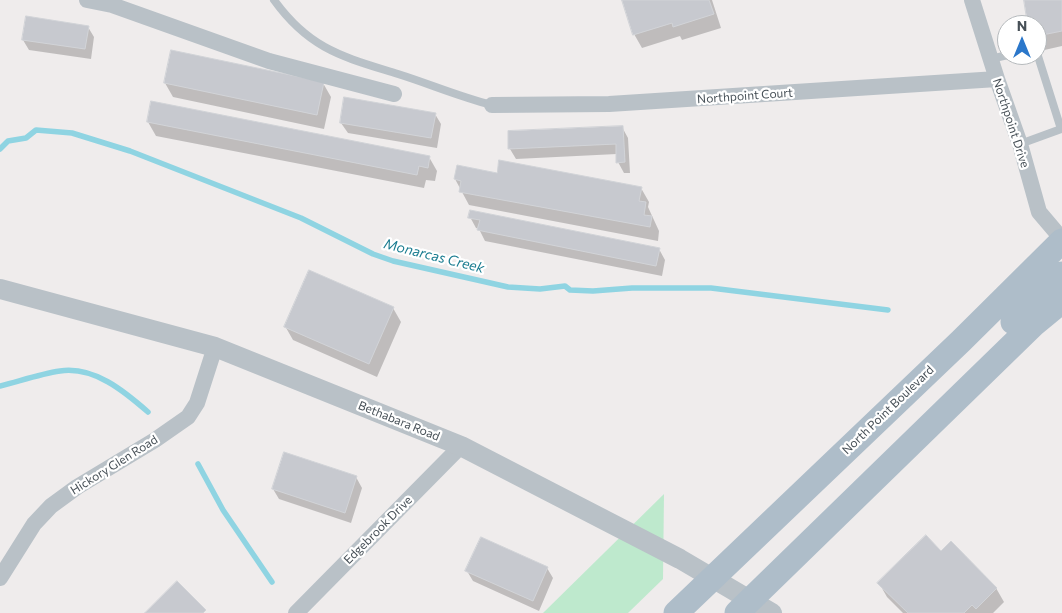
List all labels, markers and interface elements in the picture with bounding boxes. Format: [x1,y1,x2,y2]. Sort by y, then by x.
north arrow [997,15,1047,65]
text: N [1017,17,1027,34]
street label: Northpoint Drive [990,76,1032,170]
street label: Northpoint Court [697,85,793,107]
water label: Monarcas Creek [382,235,486,277]
street label: North Point Boulevard [839,363,937,457]
street label: Bethabara Road [356,398,442,444]
street label: Hickory Glen Road [68,432,160,498]
street label: Edgebrook Drive [341,493,415,567]

